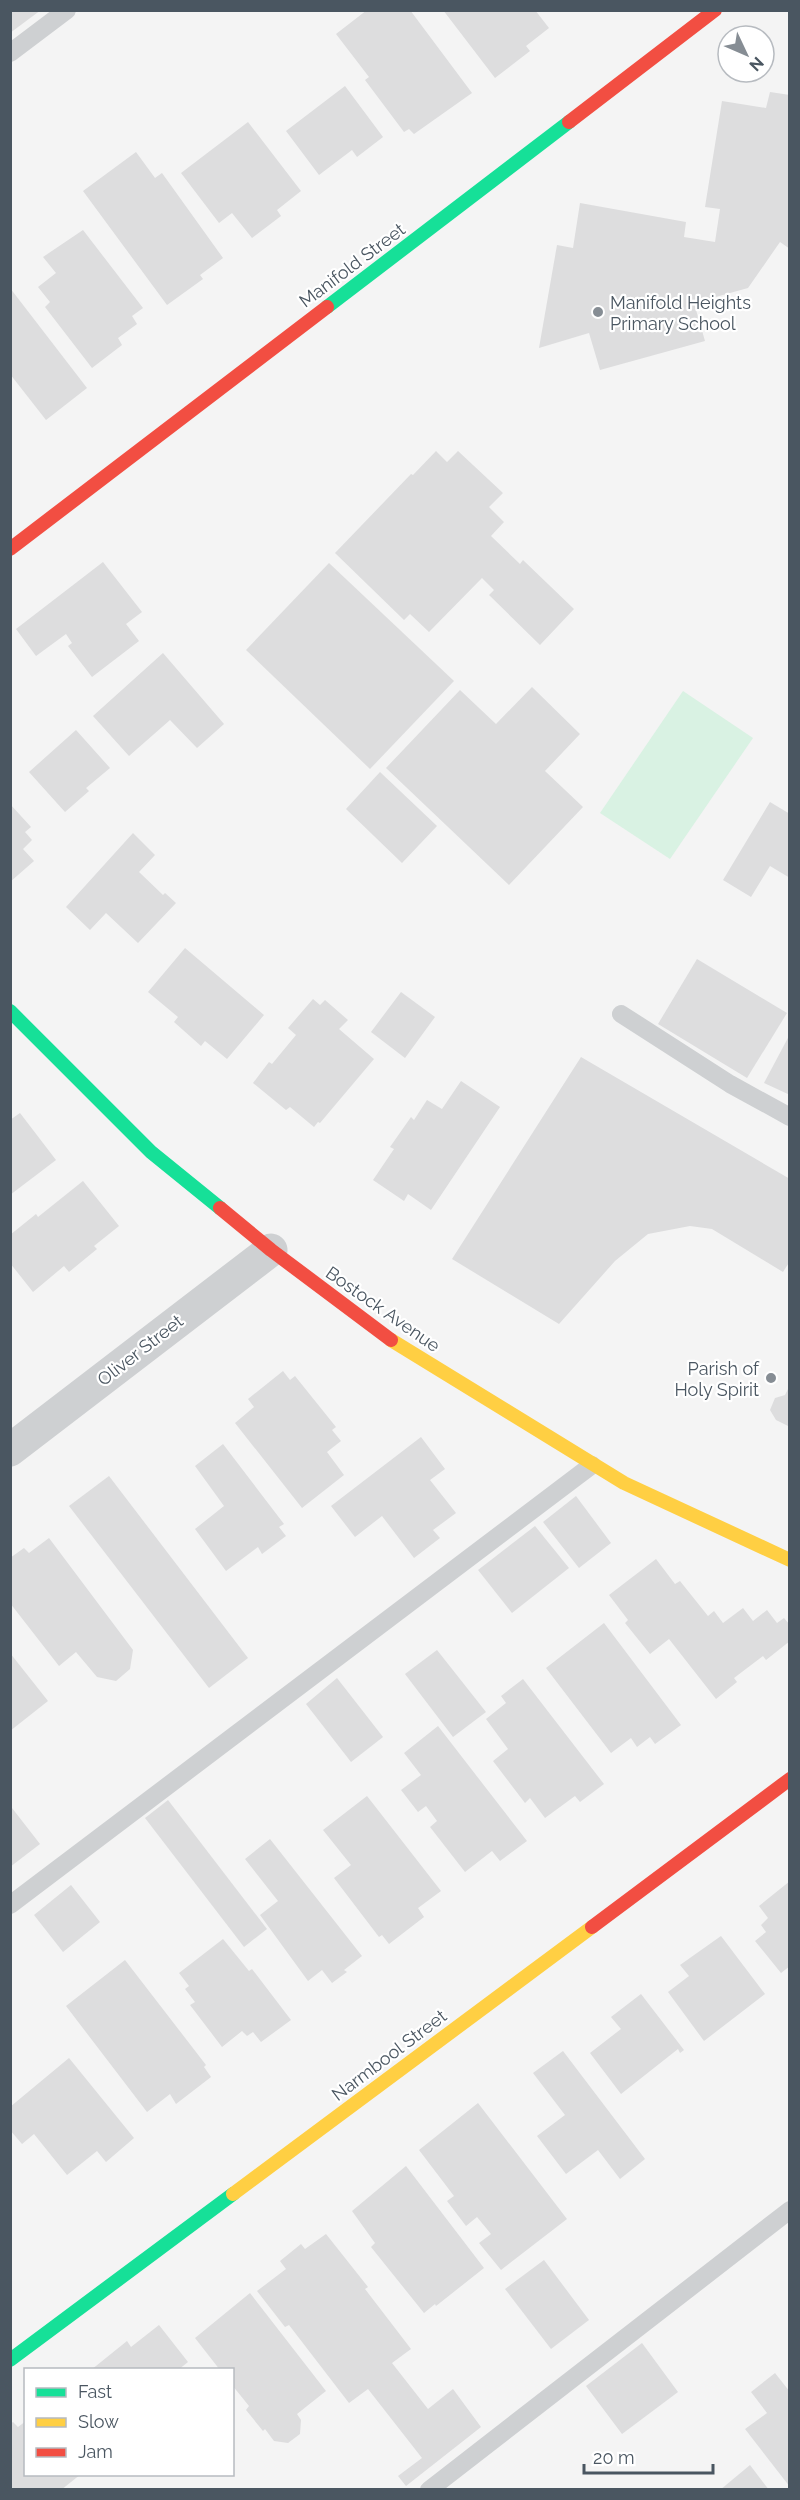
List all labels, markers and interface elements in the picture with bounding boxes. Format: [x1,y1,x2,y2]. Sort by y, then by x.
north arrow [716,24,776,84]
text: N [745,53,768,75]
street label: Manifold Street [295,218,409,312]
place label: Manifold Heights Primary School [610,292,751,334]
marker: Manifold Heights Primary School [591,305,605,319]
street label: Bostock Avenue [322,1262,445,1356]
street label: Oliver Street [93,1310,187,1390]
place label: Parish of Holy Spirit [674,1358,760,1400]
marker: Parish of Holy Spirit [764,1371,778,1385]
street label: Narmbool Street [328,2005,450,2105]
legend [24,2368,234,2476]
text: Fast [78,2381,112,2402]
text: Slow [78,2411,119,2432]
scale bar [584,2437,713,2475]
text: Jam [78,2441,113,2462]
text: 20 m [593,2447,635,2468]

